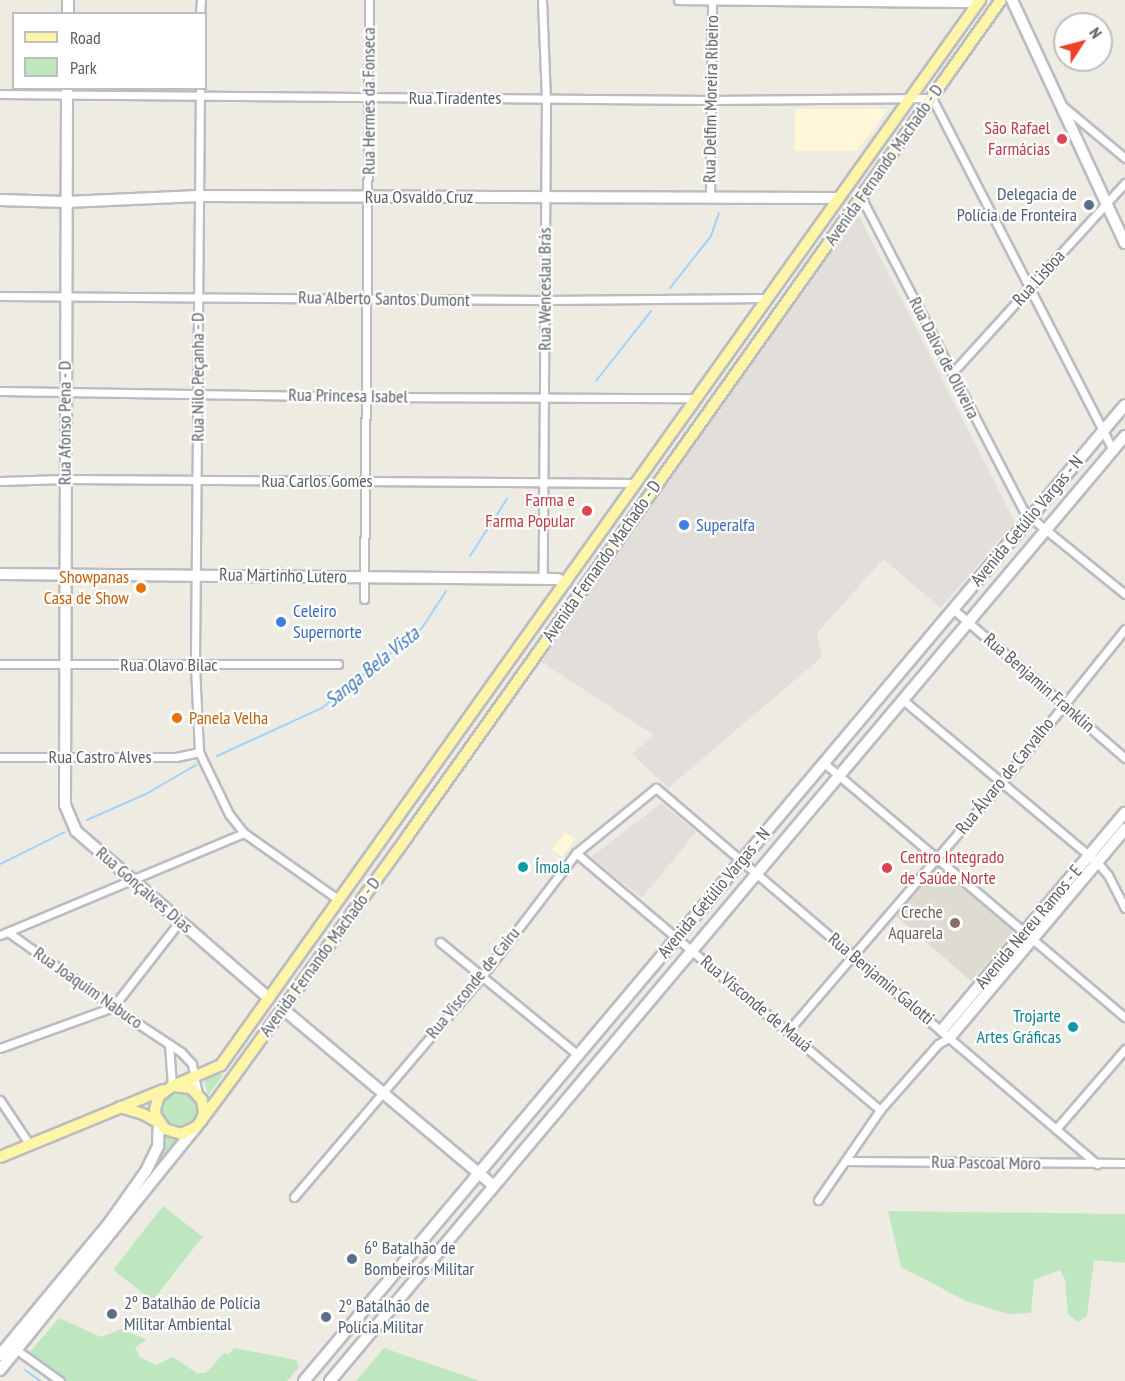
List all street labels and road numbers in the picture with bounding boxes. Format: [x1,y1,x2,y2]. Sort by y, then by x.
street label: Rua Delfim Moreira Ribeiro [699,15,723,183]
street label: Rua Hermes da Fonseca [358,27,380,175]
street label: Avenida Fernando Machado - D [820,80,948,250]
street label: Rua Tiradentes [408,87,502,109]
street label: Rua Osvaldo Cruz [365,186,473,208]
street label: Rua Wenceslau Brás [534,227,556,351]
street label: Rua Lisboa [1008,246,1070,310]
street label: Rua Alberto Santos Dumont [298,287,470,311]
street label: Rua Dalva de Oliveira [904,293,984,423]
street label: Rua Nilo Peçanha - D [187,312,209,442]
street label: Rua Afonso Pena - D [54,360,76,486]
street label: Rua Princesa Isabel [288,384,408,408]
street label: Avenida Getúlio Vargas - N [966,451,1088,591]
street label: Rua Carlos Gomes [261,470,373,492]
street label: Avenida Fernando Machado - D [538,476,666,646]
street label: Rua Martinho Lutero [219,564,347,588]
street label: Rua Benjamin Franklin [979,629,1099,737]
street label: Rua Olavo Bilac [120,654,218,676]
street label: Rua Álvaro de Carvalho [951,713,1059,839]
street label: Rua Castro Alves [48,746,152,768]
street label: Avenida Getúlio Vargas - N [653,823,775,963]
street label: Rua Gonçalves Dias [91,842,197,938]
street label: Avenida Nereu Ramos - E [971,860,1087,994]
street label: Avenida Fernando Machado - D [254,872,386,1042]
street label: Rua Visconde de Cairu [421,923,525,1043]
street label: Rua Benjamin Galotti [824,928,938,1030]
street label: Rua Joaquim Nabuco [29,942,147,1034]
street label: Rua Visconde de Mauá [696,951,816,1057]
street label: Rua Pascoal Moro [931,1151,1041,1175]

